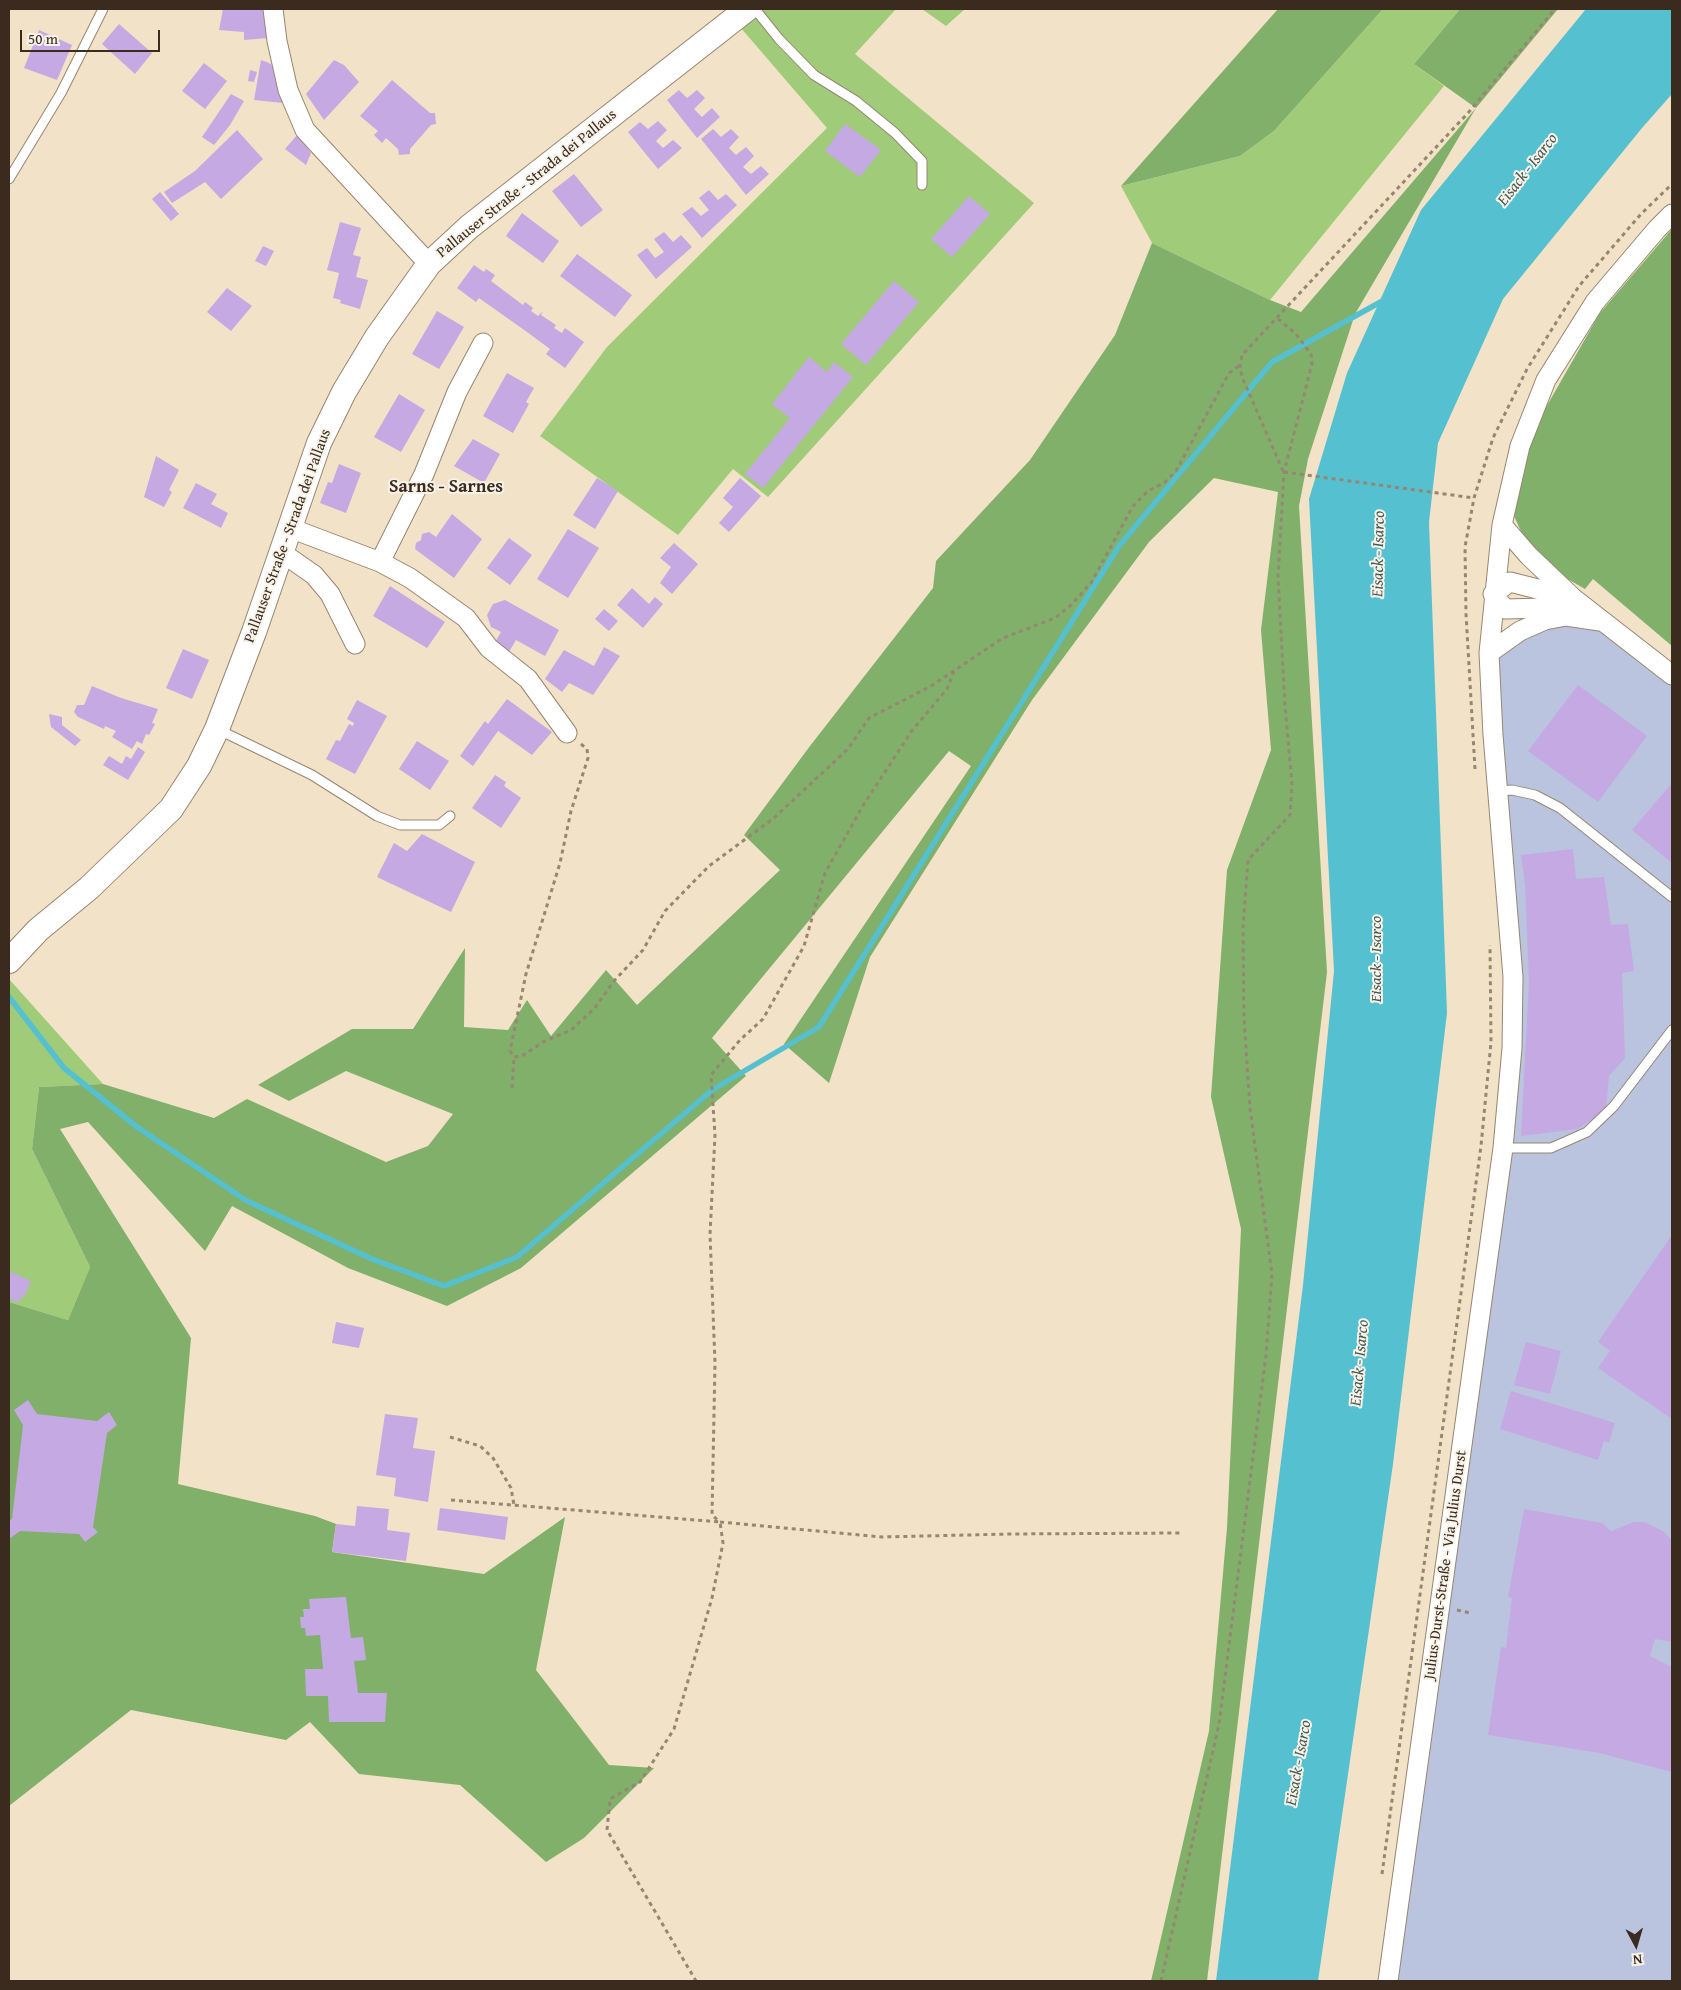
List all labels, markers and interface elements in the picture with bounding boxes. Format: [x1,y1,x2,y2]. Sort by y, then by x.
scale bar [22,20,162,52]
text: 50 m [28,28,58,49]
street label: Pallauser Straße - Strada dei Pallaus [434,106,620,262]
water label: Eisack - Isarco [1494,130,1562,210]
street label: Pallauser Straße - Strada dei Pallaus [241,427,335,645]
district label: Sarns - Sarnes [389,476,503,498]
water label: Eisack - Isarco [1369,511,1389,597]
water label: Eisack - Isarco [1367,916,1387,1002]
water label: Eisack - Isarco [1347,1319,1373,1407]
street label: Julius-Durst-Straße - Via Julius Durst [1421,1449,1471,1681]
water label: Eisack - Isarco [1282,1719,1316,1807]
north arrow [1611,1920,1661,1970]
text: N [1632,1949,1643,1970]

